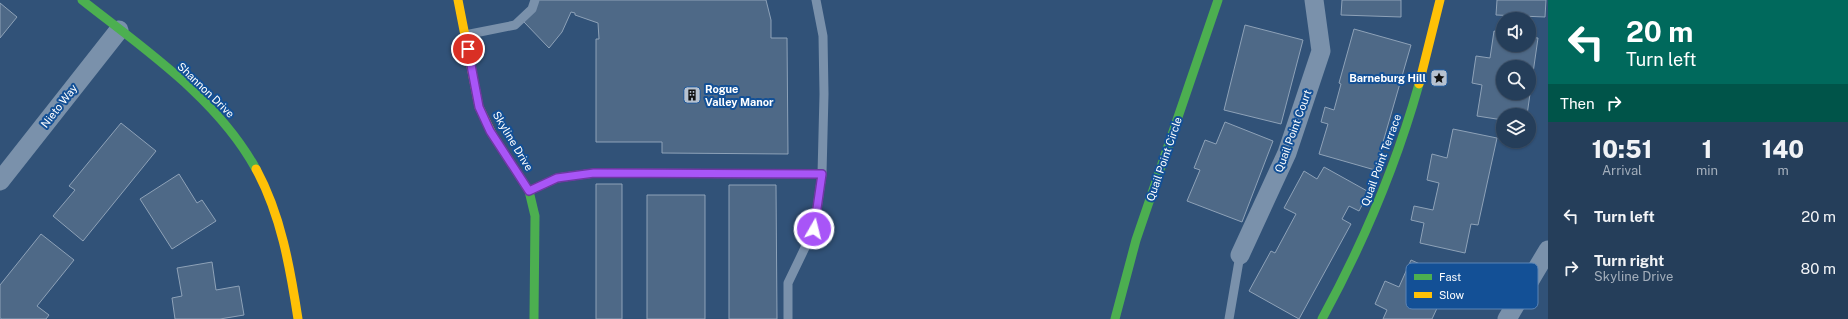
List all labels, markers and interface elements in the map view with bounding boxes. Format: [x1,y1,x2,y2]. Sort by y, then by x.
map controls [1496,12,1536,148]
button: sound [1496,12,1536,52]
text: 20 m [1626,15,1693,48]
icon: left [1560,16,1612,68]
pin [451,32,485,66]
icon: arrive [457,38,479,60]
text: Turn left [1626,49,1696,70]
street label: Shannon Drive [175,60,237,120]
button: search [1496,60,1536,100]
place icon: Barneburg Hill [1429,68,1449,88]
place label: Barneburg Hill [1349,72,1426,84]
street label: Nieto Way [38,82,80,130]
place label: Rogue Valley Manor [705,83,774,108]
building icon: Rogue Valley Manor [682,85,702,105]
street label: Quail Point Court [1272,88,1314,174]
icon: right [1603,92,1625,114]
text: Then [1560,95,1595,112]
button: layers [1496,108,1536,148]
street label: Skyline Drive [491,109,535,173]
street label: Quail Point Terrace [1359,112,1403,208]
street label: Quail Point Circle [1144,115,1184,203]
text: 10:51 [1592,135,1652,163]
text: 1 [1702,135,1712,163]
text: 140 [1762,135,1804,163]
text: Arrival [1602,163,1642,178]
text: min [1696,163,1718,178]
text: m [1777,163,1789,178]
icon: left [1560,205,1582,227]
position arrow [793,208,835,250]
text: Turn left [1594,208,1655,225]
text: 20 m [1801,208,1836,225]
text: Turn right [1594,252,1664,269]
icon: right [1560,257,1582,279]
text: 80 m [1801,260,1836,277]
legend [1406,263,1538,309]
text: Skyline Drive [1594,269,1673,284]
text: Fast [1439,271,1461,283]
text: Slow [1439,289,1465,301]

